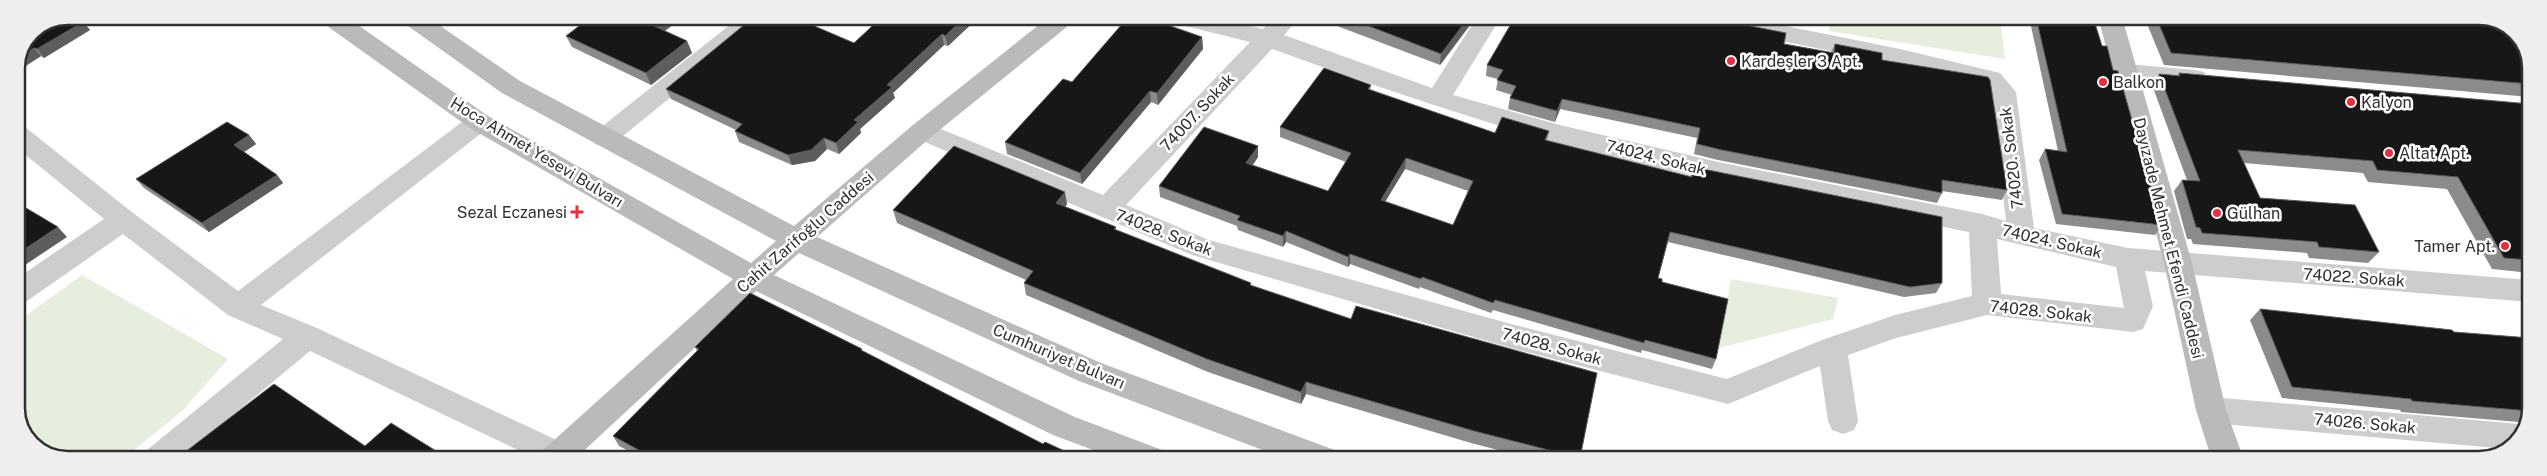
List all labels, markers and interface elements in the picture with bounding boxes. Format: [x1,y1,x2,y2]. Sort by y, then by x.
place label: Kardeşler 3 Apt. [1741,52,1861,71]
marker: Kardeşler 3 Apt. [1725,55,1737,67]
street label: 74007. Sokak [1156,69,1238,155]
place label: Balkon [2113,73,2164,92]
marker: Balkon [2097,76,2109,88]
street label: Hoca Ahmet Yesevi Bulvarı [447,93,626,212]
place label: Kalyon [2361,93,2412,112]
marker: Kalyon [2345,96,2357,108]
street label: 74020. Sokak [1996,106,2027,210]
street label: Dayızade Mehmet Efendi Caddesi [2129,116,2208,361]
street label: 74024. Sokak [1604,136,1708,179]
place label: Altat Apt. [2399,144,2470,163]
marker: Altat Apt. [2383,147,2395,159]
street label: Cahit Zarifoğlu Caddesi [733,168,878,297]
place label: Sezal Eczanesi [457,203,567,222]
place label: Gülhan [2227,204,2280,223]
street label: 74028. Sokak [1112,205,1215,260]
marker: Sezal Eczanesi [571,206,583,218]
marker: Gülhan [2211,207,2223,219]
street label: 74024. Sokak [2000,221,2104,262]
place label: Tamer Apt. [2414,237,2495,256]
marker: Tamer Apt. [2499,240,2511,252]
street label: 74022. Sokak [2302,264,2405,291]
street label: 74028. Sokak [1989,297,2093,326]
street label: Cumhuriyet Bulvarı [990,320,1128,393]
street label: 74028. Sokak [1500,324,1604,369]
street label: 74026. Sokak [2313,410,2417,437]

